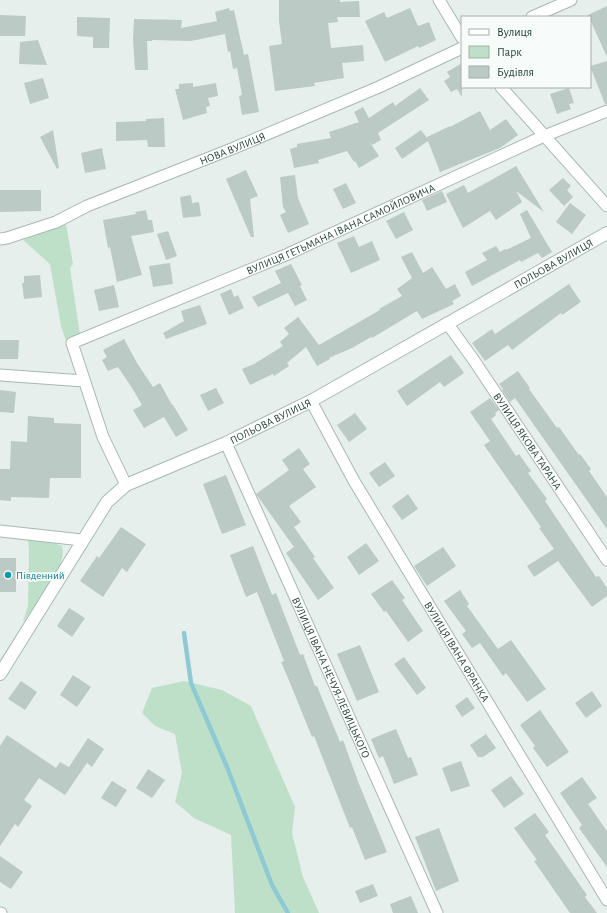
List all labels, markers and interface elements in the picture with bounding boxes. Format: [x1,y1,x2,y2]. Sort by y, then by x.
legend [461,16,591,88]
text: Вулиця [497,26,532,39]
text: Парк [497,46,522,58]
text: Будівля [497,66,534,79]
street label: НОВА ВУЛИЦЯ [198,130,267,167]
street label: ВУЛИЦЯ ГЕТЬМАНА ІВАНА САМОЙЛОВИЧА [245,182,437,277]
street label: ПОЛЬОВА ВУЛИЦЯ [512,237,595,291]
street label: ВУЛИЦЯ ЯКОВА ТАРАНА [491,391,564,492]
street label: ПОЛЬОВА ВУЛИЦЯ [228,397,313,446]
marker: Південний [3,570,13,580]
place label: Південний [16,570,65,581]
street label: ВУЛИЦЯ ІВАНА НЕЧУЯ-ЛЕВИЦЬКОГО [290,596,372,760]
street label: ВУЛИЦЯ ІВАНА ФРАНКА [422,600,491,704]

